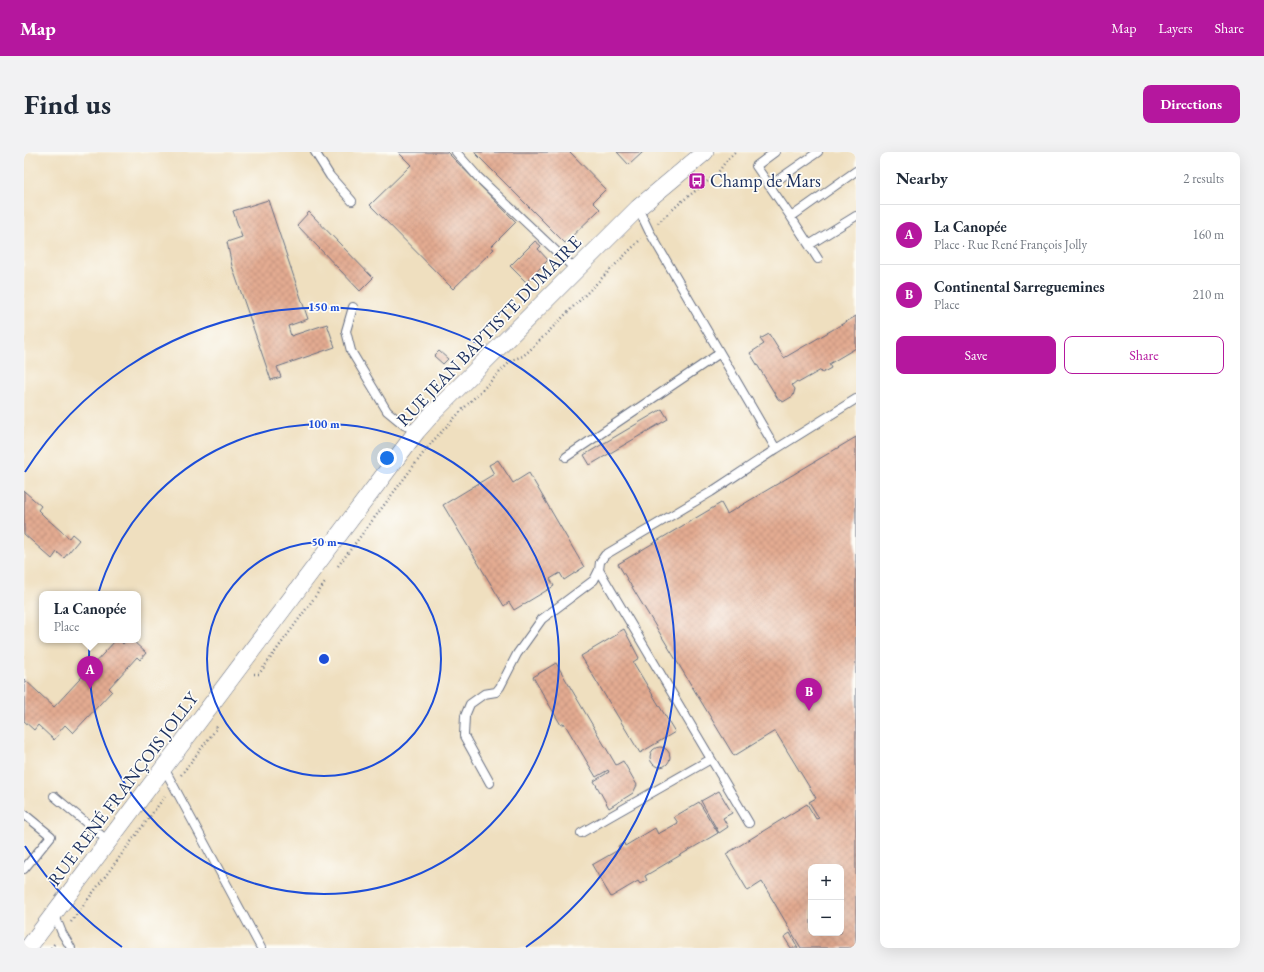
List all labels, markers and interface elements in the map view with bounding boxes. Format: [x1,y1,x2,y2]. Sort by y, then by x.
text: Map [20,16,56,41]
text: Map [1111,19,1136,37]
text: Layers [1158,19,1193,37]
text: Share [1215,19,1244,37]
button: Directions [1143,85,1240,123]
text: Find us [24,86,111,122]
text: Nearby [896,167,948,189]
place label: Champ de Mars [710,169,821,192]
text: 2 results [1183,170,1224,187]
bus stop icon: Champ de Mars [687,171,707,191]
text: La Canopée [934,217,1007,236]
text: A [904,226,914,243]
text: 160 m [1193,226,1224,243]
street label: RUE JEAN BAPTISTE DUMAIRE [391,230,586,431]
text: Place · Rue René François Jolly [934,236,1087,253]
text: Continental Sarreguemines [934,277,1105,296]
text: B [905,286,913,303]
text: 210 m [1193,286,1224,303]
text: Place [934,296,960,313]
text: 150 m [308,299,340,315]
button: Save [896,336,1056,374]
button: Share [1064,336,1224,374]
text: 100 m [308,416,340,432]
your location [377,448,397,468]
text: 50 m [311,534,337,550]
popup [39,591,141,643]
text: La Canopée [54,599,126,618]
text: Place [54,618,79,635]
centre of rings [317,652,331,666]
pin: A [77,656,103,689]
pin: B [796,678,822,711]
street label: RUE RENÉ FRANÇOIS JOLLY [42,686,204,890]
map controls [808,864,844,936]
button: + [808,864,844,900]
button: − [808,900,844,936]

